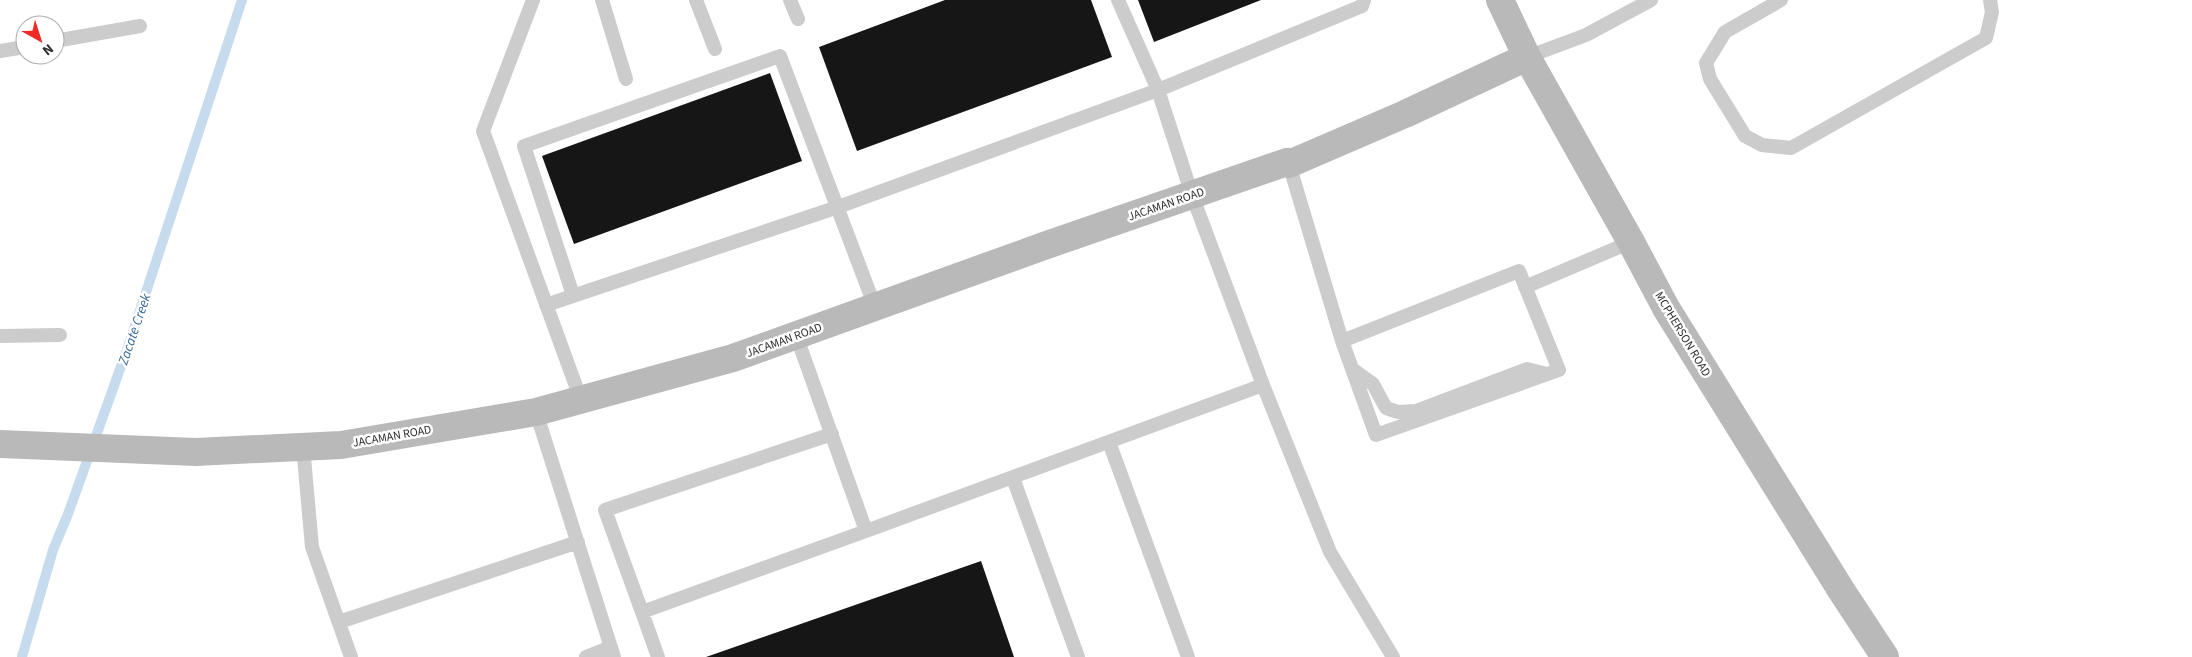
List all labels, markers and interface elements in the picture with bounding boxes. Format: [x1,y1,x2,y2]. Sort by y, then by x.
north arrow [15,15,65,65]
text: N [38,39,57,60]
street label: JACAMAN ROAD [1126,183,1207,225]
street label: MCPHERSON ROAD [1650,289,1715,380]
water label: Zacate Creek [113,291,157,369]
street label: JACAMAN ROAD [744,319,824,362]
street label: JACAMAN ROAD [351,421,433,452]

